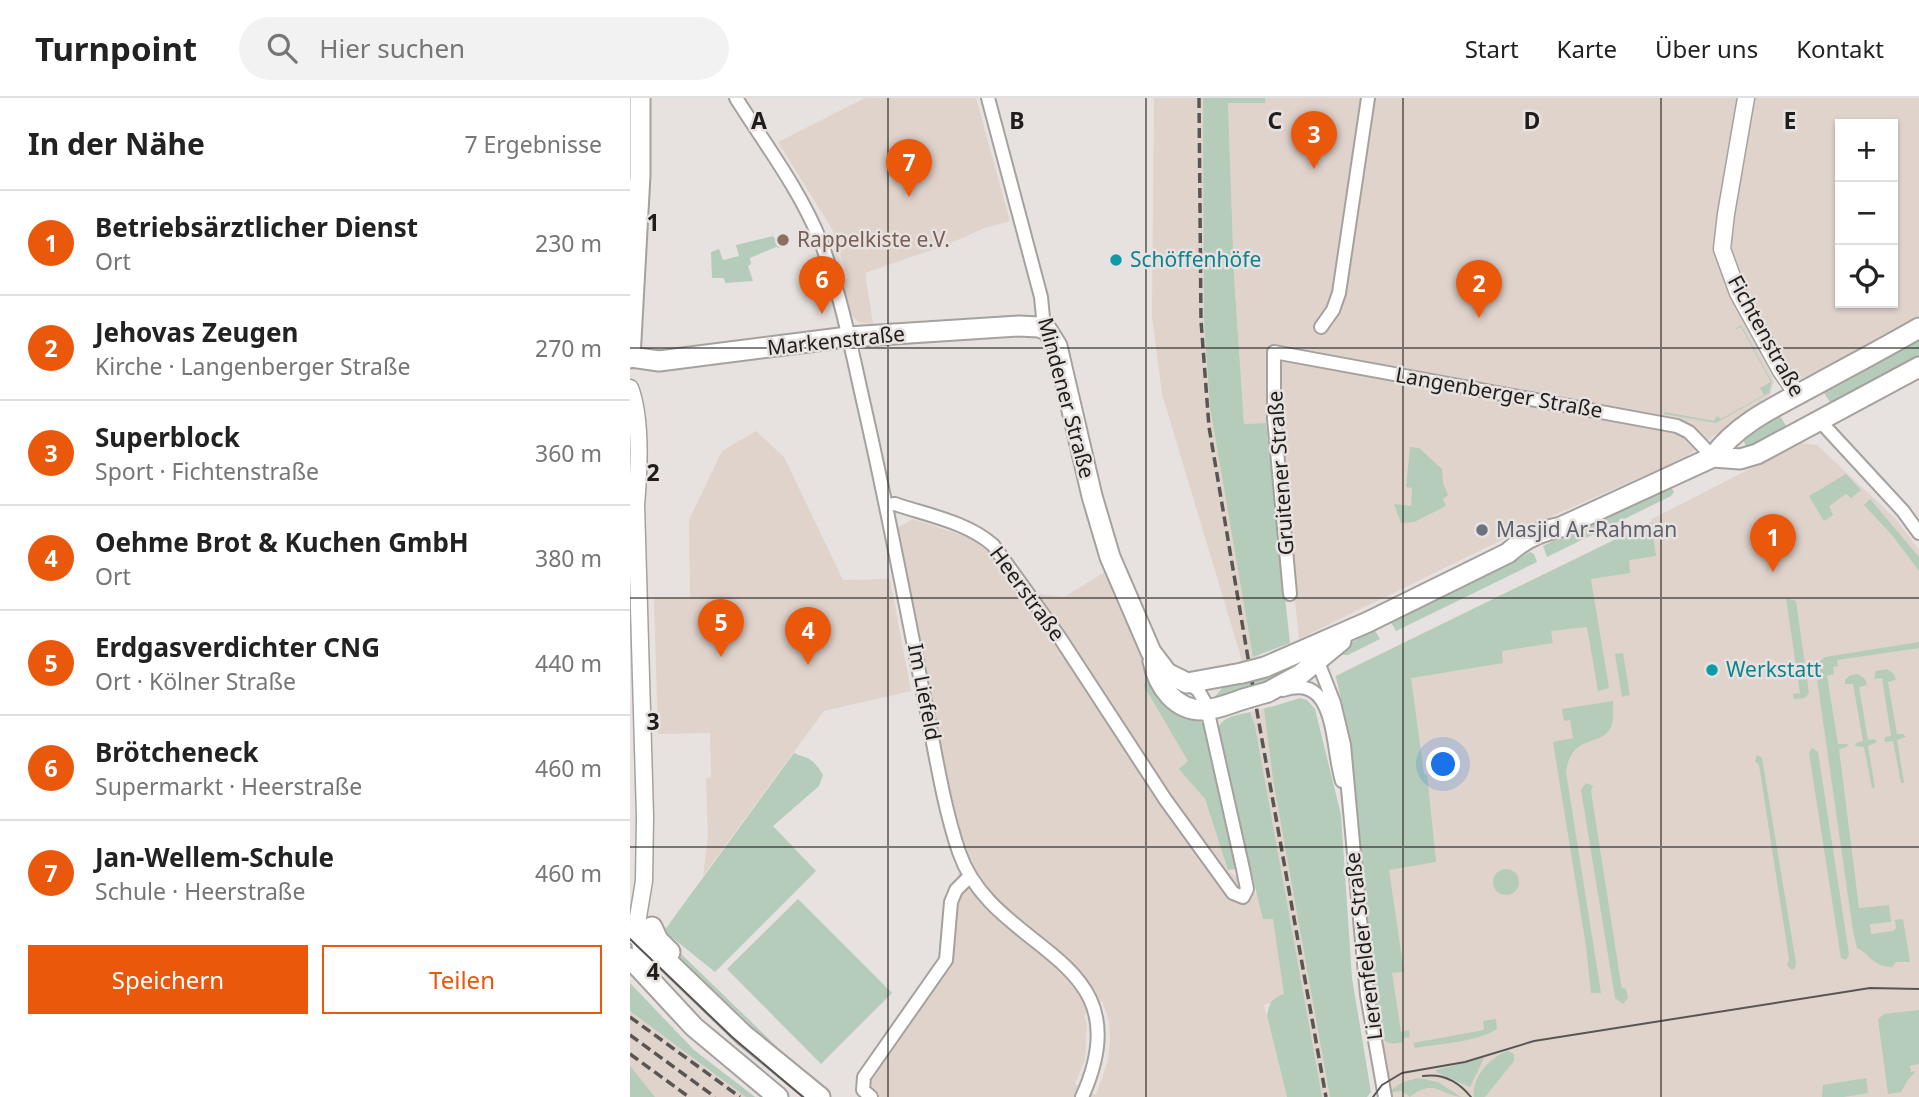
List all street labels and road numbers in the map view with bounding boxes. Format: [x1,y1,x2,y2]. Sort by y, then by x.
street label: Fichtenstraße [1722,270,1812,401]
street label: Mindener Straße [1032,314,1102,481]
street label: Markenstraße [766,319,906,361]
street label: Langenberger Straße [1393,360,1605,424]
street label: Gruitener Straße [1260,390,1300,556]
street label: Heerstraße [984,540,1072,646]
street label: Im Liefeld [902,641,948,743]
street label: Lierenfelder Straße [1338,851,1388,1042]

